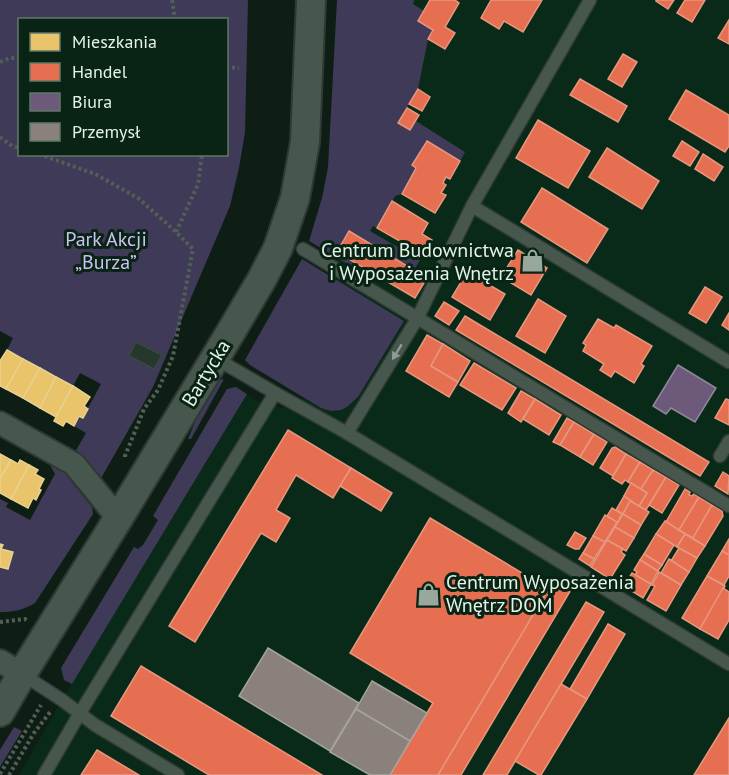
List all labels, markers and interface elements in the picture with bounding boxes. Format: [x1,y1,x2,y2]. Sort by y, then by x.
legend [18,18,228,156]
text: Mieszkania [72,30,157,53]
text: Handel [72,60,128,83]
text: Biura [72,90,112,113]
text: Przemysł [72,120,141,143]
park label: Park Akcji „Burza” [65,226,147,275]
place label: Centrum Budownictwa i Wyposażenia Wnętrz [321,237,514,286]
shop icon: Centrum Budownictwa i Wyposażenia Wnętrz [519,248,545,274]
street label: Bartycka [176,335,236,411]
one-way arrow [391,344,402,360]
place label: Centrum Wyposażenia Wnętrz DOM [446,569,634,618]
shop icon: Centrum Wyposażenia Wnętrz DOM [415,581,441,607]

